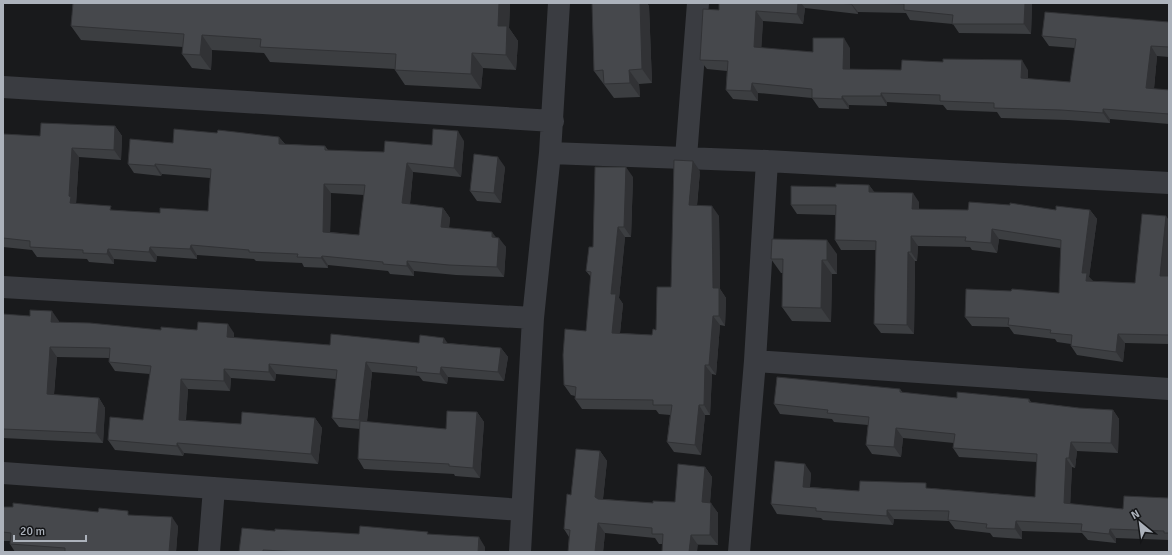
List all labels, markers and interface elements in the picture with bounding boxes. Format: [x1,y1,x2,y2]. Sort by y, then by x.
north arrow [1120,503,1160,543]
text: N [1129,507,1142,522]
scale bar [14,517,86,543]
text: 20 m [20,524,45,539]

